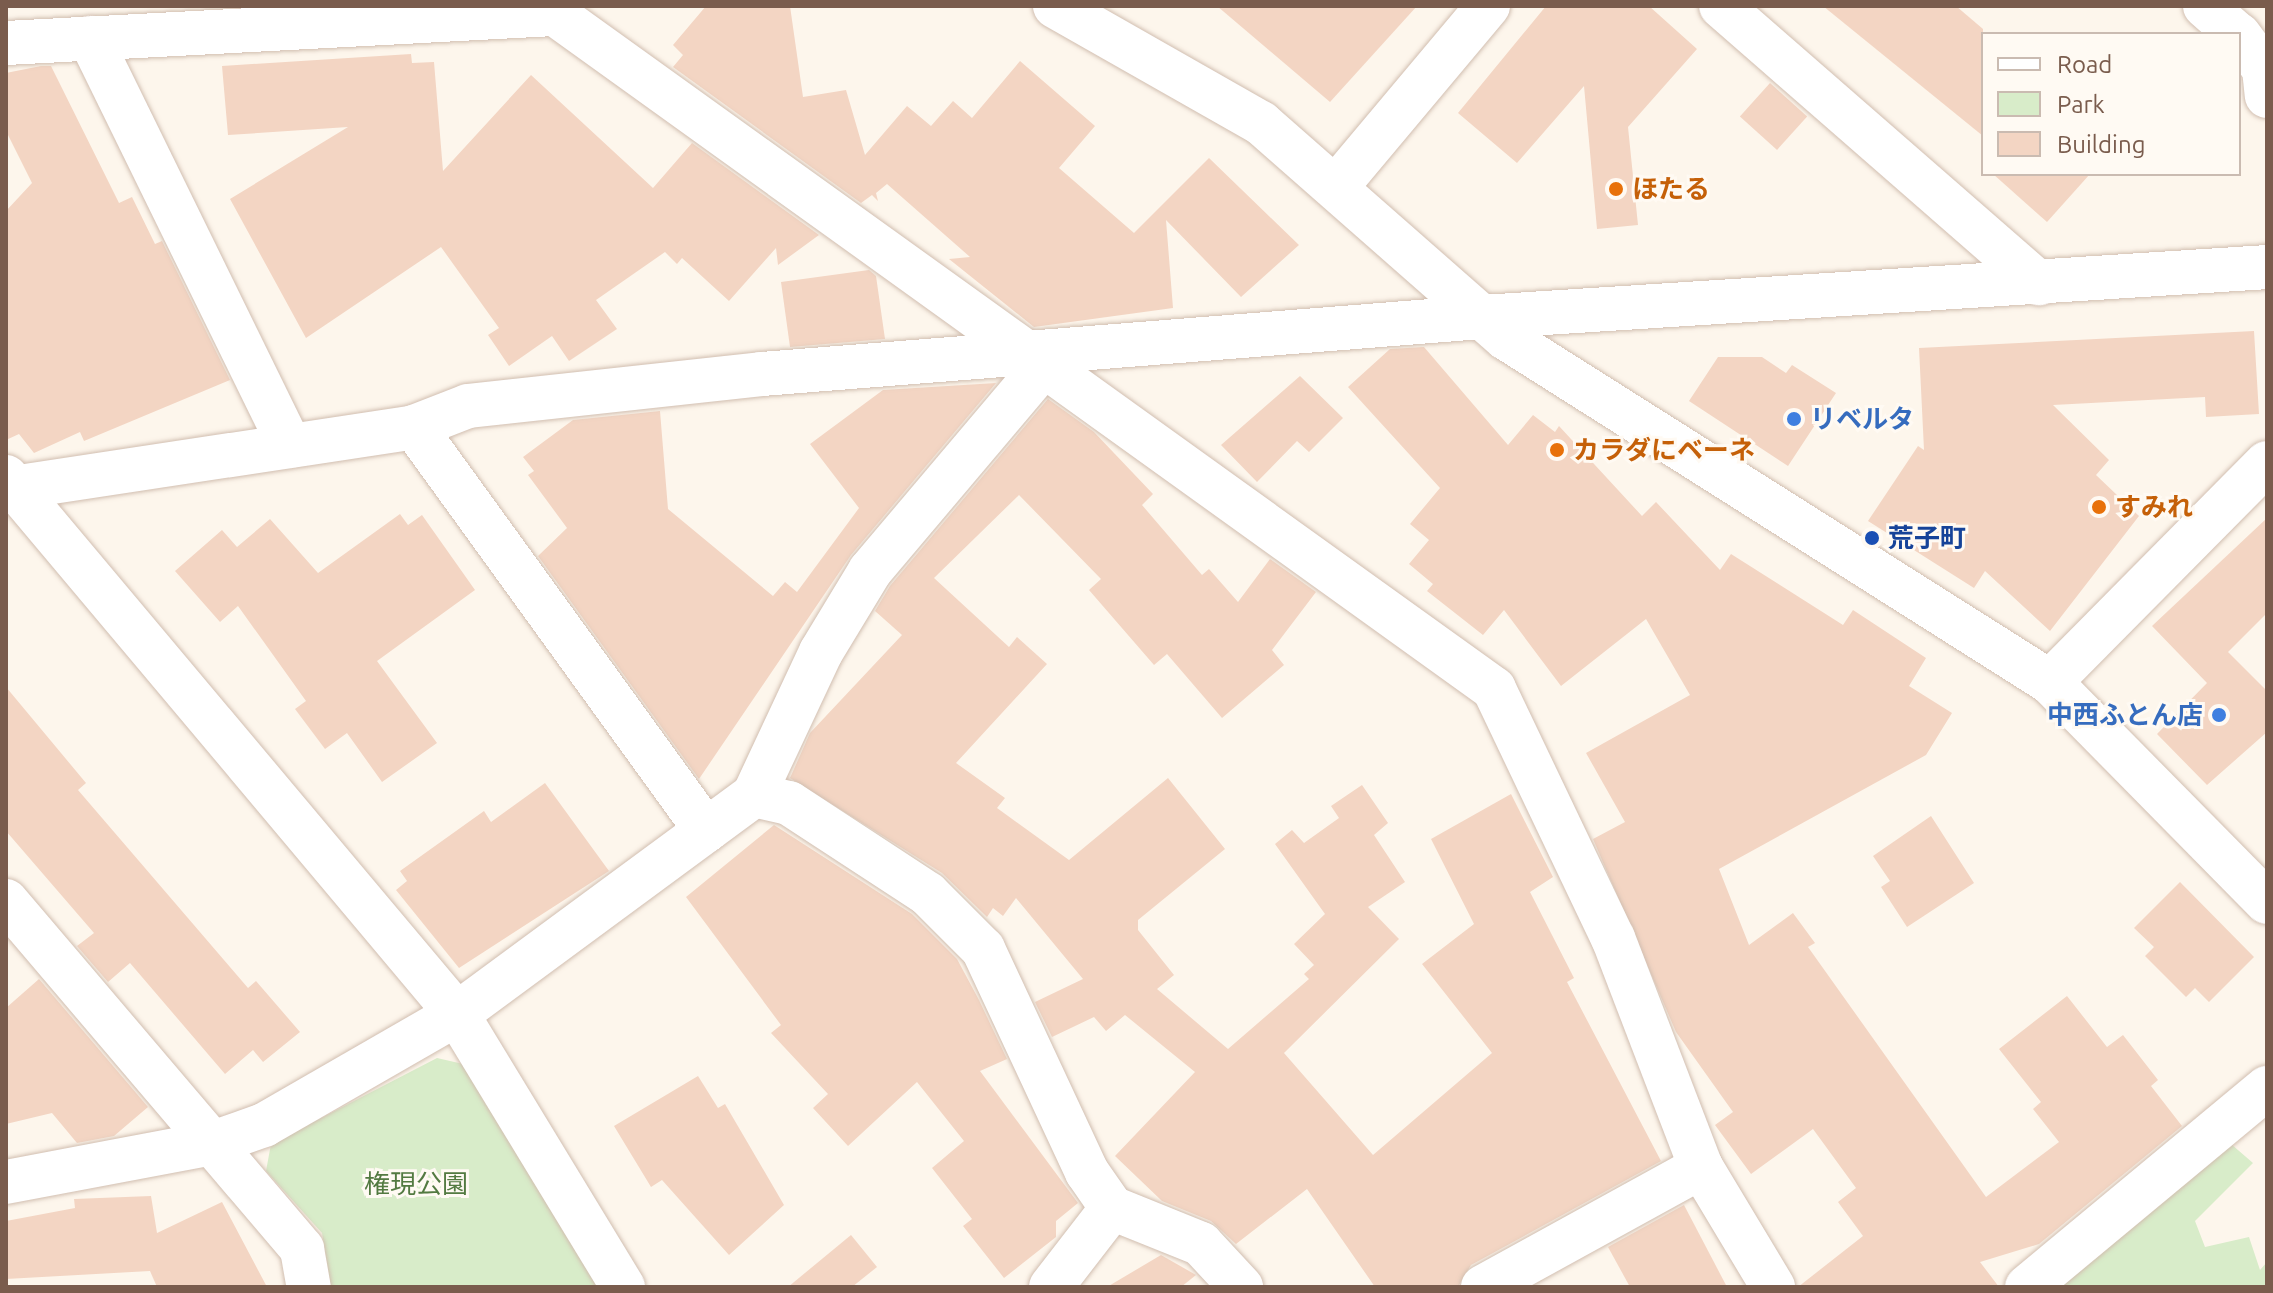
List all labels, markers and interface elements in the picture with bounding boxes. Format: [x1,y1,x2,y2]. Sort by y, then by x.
legend [1981,32,2241,176]
text: Road [2057,51,2112,78]
text: Park [2057,91,2105,118]
text: Building [2057,131,2145,158]
place label: ほたる [1632,173,1710,205]
marker: ほたる [1607,180,1625,198]
place label: リベルタ [1810,403,1914,435]
marker: リベルタ [1785,410,1803,428]
place label: カラダにベーネ [1573,434,1755,466]
marker: カラダにベーネ [1548,441,1566,459]
place label: すみれ [2115,491,2193,523]
marker: すみれ [2090,498,2108,516]
place label: 荒子町 [1888,522,1966,554]
marker: 荒子町 [1863,529,1881,547]
place label: 中西ふとん店 [2047,699,2203,731]
marker: 中西ふとん店 [2210,706,2228,724]
park label: 権現公園 [364,1168,468,1200]

